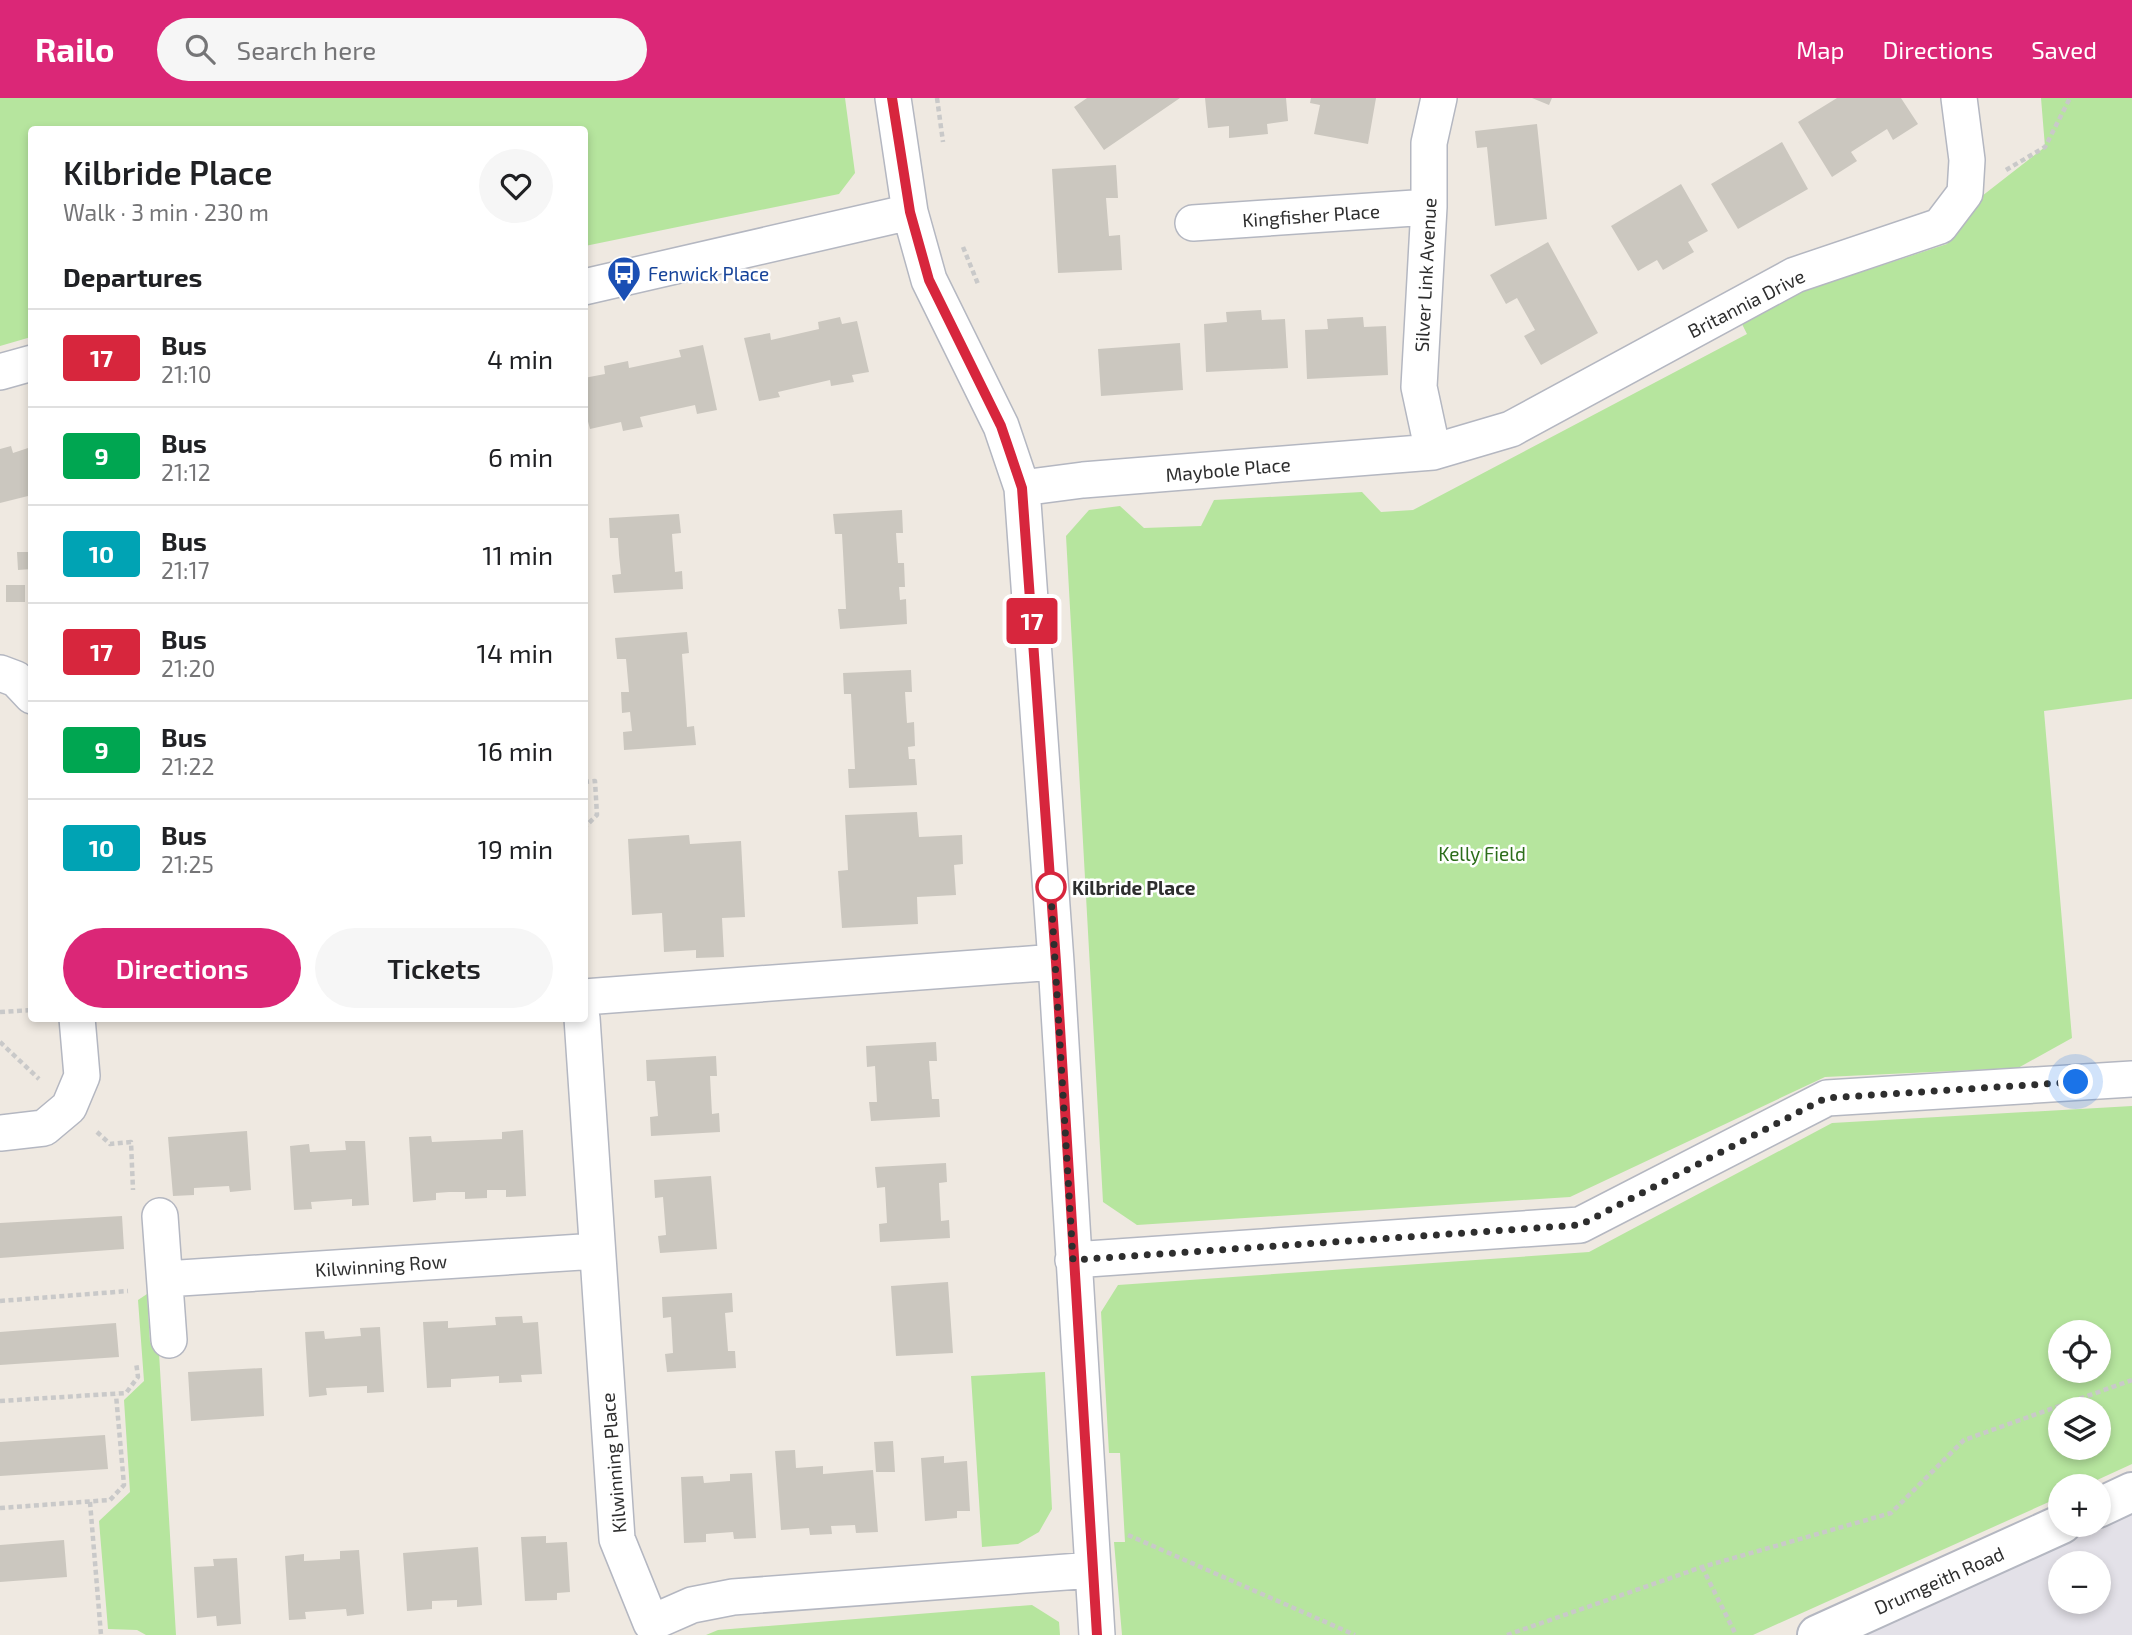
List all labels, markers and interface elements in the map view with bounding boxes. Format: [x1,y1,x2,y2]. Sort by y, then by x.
search box [157,18,647,81]
text: Railo [35,29,115,69]
icon: search [181,30,219,68]
text: Search here [237,34,376,65]
text: Map [1796,35,1844,64]
text: Directions [1882,35,1993,64]
text: Saved [2031,35,2097,64]
button: heart [479,149,553,223]
text: Kilbride Place [63,152,272,192]
street label: Silver Link Avenue [1409,197,1441,353]
text: Walk · 3 min · 230 m [63,198,269,226]
street label: Kingfisher Place [1241,199,1381,231]
bus stop icon: Fenwick Place [605,254,643,303]
text: Departures [63,261,202,292]
place label: Fenwick Place [648,262,769,285]
street label: Britannia Drive [1684,264,1808,342]
text: Bus [161,329,207,360]
text: 17 [90,343,113,372]
text: 4 min [487,343,553,374]
text: 21:10 [161,360,212,388]
text: Bus [161,427,207,458]
text: 9 [94,441,109,470]
text: 6 min [488,441,553,472]
street label: Maybole Place [1164,452,1292,486]
text: 21:12 [161,458,211,486]
text: Bus [161,525,207,556]
text: 10 [89,539,114,568]
text: 11 min [482,539,553,570]
text: 21:17 [161,556,209,584]
line badge: 17 [1000,598,1064,644]
text: 17 [1020,606,1044,635]
text: Bus [161,623,207,654]
text: 17 [90,637,113,666]
text: 14 min [477,637,553,668]
text: 21:20 [161,654,215,682]
text: Bus [161,721,207,752]
text: 9 [94,735,109,764]
text: 16 min [478,735,553,766]
text: 21:22 [161,752,214,780]
text: Bus [161,819,207,850]
text: 10 [89,833,114,862]
text: 19 min [478,833,553,864]
park label: Kelly Field [1438,842,1526,865]
text: 21:25 [161,850,214,878]
marker: Kilbride Place [1036,872,1066,902]
place label: Kilbride Place [1072,876,1196,899]
button: Directions [63,928,301,1008]
button: Tickets [315,928,553,1008]
your location [2058,1064,2093,1099]
street label: Kilwinning Row [314,1249,448,1281]
map controls [2048,1320,2111,1614]
button: locate [2048,1320,2111,1383]
street label: Kilwinning Place [595,1392,631,1534]
button: layers [2048,1397,2111,1460]
button: + [2048,1474,2111,1537]
street label: Drumgeith Road [1871,1541,2007,1619]
button: − [2048,1551,2111,1614]

